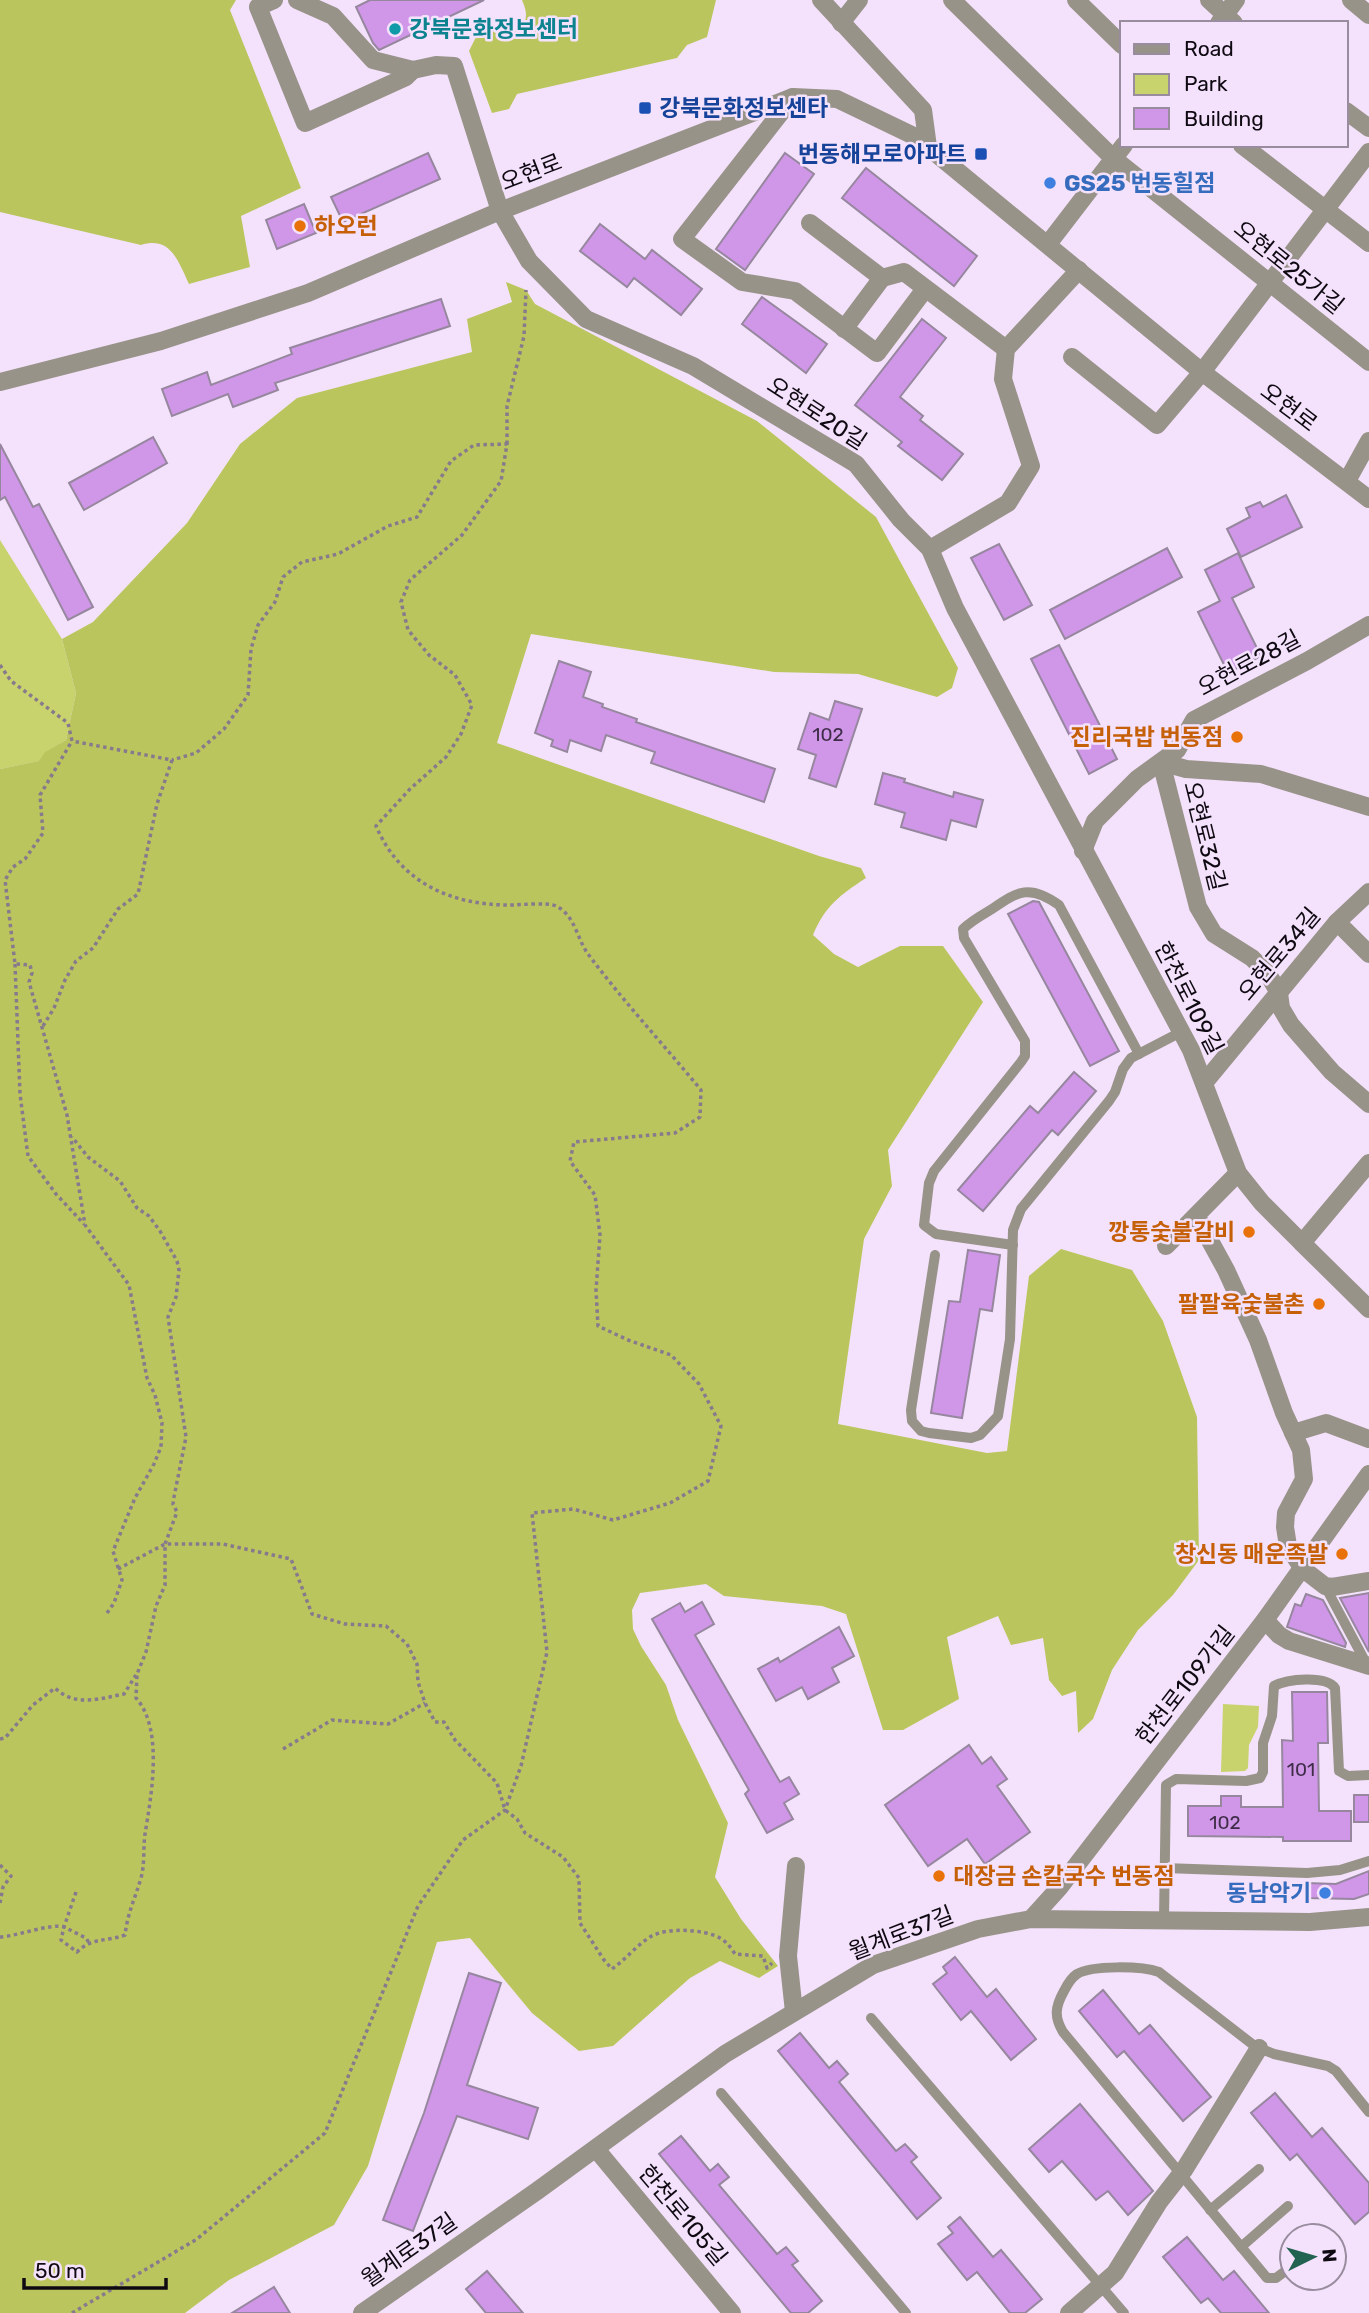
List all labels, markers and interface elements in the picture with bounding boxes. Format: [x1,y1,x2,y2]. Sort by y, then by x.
place label: 강북문화정보센터 [409,15,578,43]
marker: 강북문화정보센터 [387,21,403,37]
legend [1120,21,1348,147]
text: Road [1184,36,1234,61]
text: Park [1184,71,1228,96]
place label: 강북문화정보센타 [659,94,828,122]
marker: 강북문화정보센타 [637,100,653,116]
text: Building [1184,106,1264,131]
place label: 번동해모로아파트 [798,140,967,168]
marker: 번동해모로아파트 [973,146,989,162]
street label: 오현로 [496,148,566,196]
place label: GS25 번동힐점 [1064,169,1215,197]
marker: GS25 번동힐점 [1042,175,1058,191]
place label: 하오런 [314,212,377,240]
street label: 오현로25가길 [1229,214,1349,320]
marker: 하오런 [292,218,308,234]
street label: 오현로20길 [762,371,872,455]
street label: 오현로 [1255,377,1323,437]
street label: 오현로28길 [1193,624,1305,702]
house number: 102 [812,723,844,746]
place label: 진리국밥 번동점 [1070,723,1223,751]
marker: 진리국밥 번동점 [1229,729,1245,745]
street label: 오현로32길 [1178,778,1232,894]
street label: 오현로34길 [1232,902,1326,1006]
street label: 한천로109길 [1149,937,1229,1059]
place label: 깡통숯불갈비 [1108,1218,1235,1246]
marker: 깡통숯불갈비 [1241,1224,1257,1240]
place label: 팔팔육숯불촌 [1178,1290,1305,1318]
marker: 팔팔육숯불촌 [1311,1296,1327,1312]
place label: 창신동 매운족발 [1175,1540,1328,1568]
marker: 창신동 매운족발 [1334,1546,1350,1562]
street label: 한천로109가길 [1130,1620,1240,1750]
house number: 101 [1287,1758,1315,1781]
house number: 102 [1209,1811,1241,1834]
place label: 대장금 손칼국수 번동점 [953,1862,1174,1890]
marker: 대장금 손칼국수 번동점 [931,1868,947,1884]
place label: 동남악기 [1226,1879,1311,1907]
marker: 동남악기 [1317,1885,1333,1901]
street label: 월계로37길 [845,1900,957,1966]
street label: 한천로105길 [633,2159,733,2271]
street label: 월계로37길 [356,2207,462,2293]
north arrow [1278,2222,1348,2292]
scale bar [24,2246,166,2290]
text: N [1317,2248,1341,2263]
text: 50 m [35,2258,85,2283]

